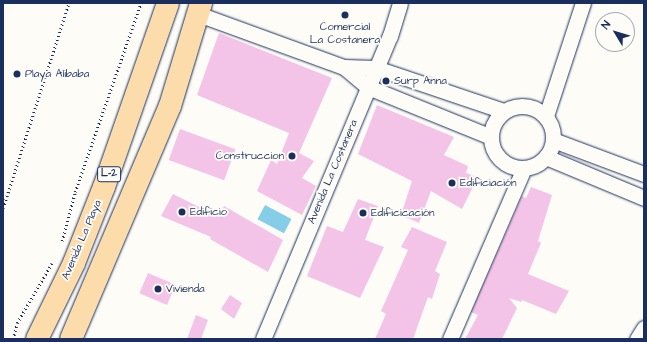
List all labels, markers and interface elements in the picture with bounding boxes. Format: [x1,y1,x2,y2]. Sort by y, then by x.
marker: Comercial La Costanera [340,10,350,20]
north arrow [595,12,635,52]
text: N [598,18,614,32]
place label: Comercial La Costanera [310,21,380,47]
place label: Playa Alibaba [25,67,89,81]
marker: Playa Alibaba [12,69,22,79]
place label: Surp Anna [394,74,447,88]
marker: Surp Anna [381,76,391,86]
street label: Avenida La Costanera [305,118,361,226]
place label: Construccion [216,149,284,163]
marker: Construccion [287,151,297,161]
road number: L-2 [97,166,121,182]
place label: Edificiación [460,176,517,190]
marker: Edificiación [447,178,457,188]
street label: Avenida La Playa [59,198,105,282]
place label: Edificio [190,205,227,219]
place label: Edificicación [371,206,435,220]
marker: Edificio [177,207,187,217]
marker: Edificicación [358,208,368,218]
place label: Vivienda [166,282,205,296]
marker: Vivienda [153,284,163,294]

